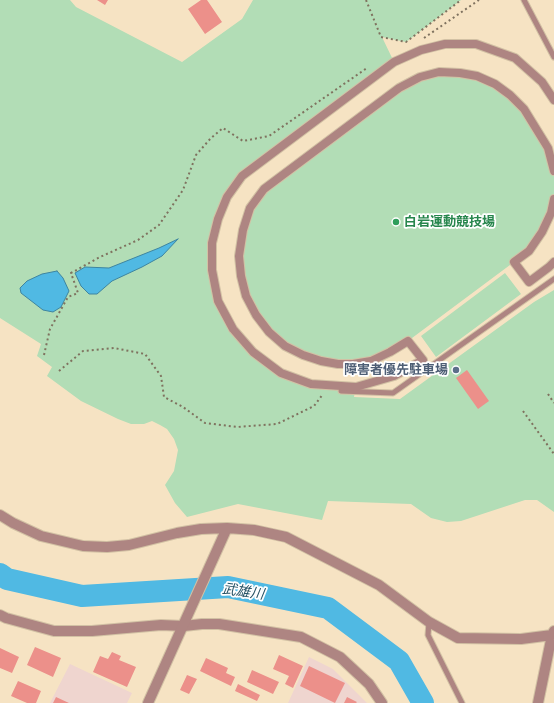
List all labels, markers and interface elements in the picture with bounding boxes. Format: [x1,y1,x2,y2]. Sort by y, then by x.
place label: 白岩運動競技場 [404,214,495,230]
marker: 白岩運動競技場 [391,217,401,227]
place label: 障害者優先駐車場 [344,362,448,378]
marker: 障害者優先駐車場 [451,365,461,375]
water label: 武雄川 [221,581,265,603]

